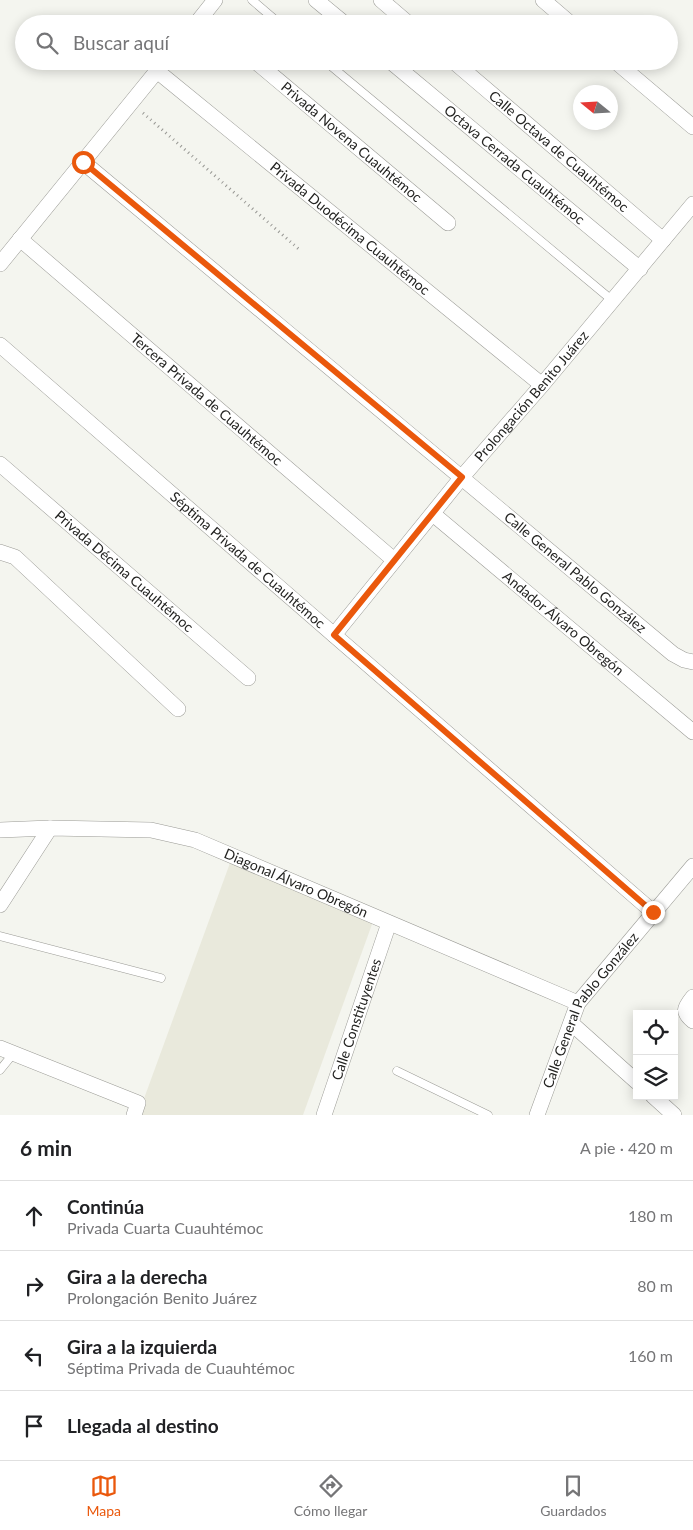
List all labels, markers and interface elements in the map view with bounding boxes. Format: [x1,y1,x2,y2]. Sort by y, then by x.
search box [15,15,678,70]
icon: search [33,29,61,57]
text: Buscar aquí [73,31,169,54]
street label: Privada Novena Cuauhtémoc [278,78,426,206]
north arrow [573,85,618,130]
street label: Calle Octava de Cuauhtémoc [486,87,633,215]
street label: Octava Cerrada Cuauhtémoc [441,101,589,228]
route start [72,151,95,174]
street label: Privada Duodécima Cuauhtémoc [267,158,434,298]
street label: Prolongación Benito Juárez [471,327,592,465]
street label: Tercera Privada de Cuauhtémoc [128,329,287,469]
street label: Séptima Privada de Cuauhtémoc [167,488,329,632]
street label: Privada Décima Cuauhtémoc [52,506,197,635]
street label: Calle General Pablo González [501,508,650,636]
street label: Andador Álvaro Obregón [499,567,628,679]
street label: Diagonal Álvaro Obregón [222,844,371,921]
route end [642,901,665,924]
street label: Calle General Pablo González [539,929,642,1090]
street label: Calle Constituyentes [327,956,384,1082]
map controls [633,1010,678,1100]
button: locate [633,1010,678,1055]
button: layers [633,1055,678,1100]
text: 6 min [20,1135,72,1160]
text: A pie · 420 m [580,1138,673,1157]
text: Continúa [67,1195,144,1218]
icon: ahead [20,1202,48,1230]
text: 180 m [628,1206,673,1225]
text: Privada Cuarta Cuauhtémoc [67,1218,263,1237]
text: Gira a la derecha [67,1265,207,1288]
icon: right [20,1272,48,1300]
text: 80 m [637,1276,673,1295]
text: Prolongación Benito Juárez [67,1288,257,1307]
text: Gira a la izquierda [67,1335,217,1358]
icon: left [20,1342,48,1370]
text: 160 m [628,1346,673,1365]
text: Séptima Privada de Cuauhtémoc [67,1358,295,1377]
icon: arrive [20,1412,48,1440]
text: Llegada al destino [67,1414,219,1437]
tab: Mapa [86,1472,121,1519]
tab: Cómo llegar [294,1472,367,1519]
tab: Guardados [540,1472,607,1519]

